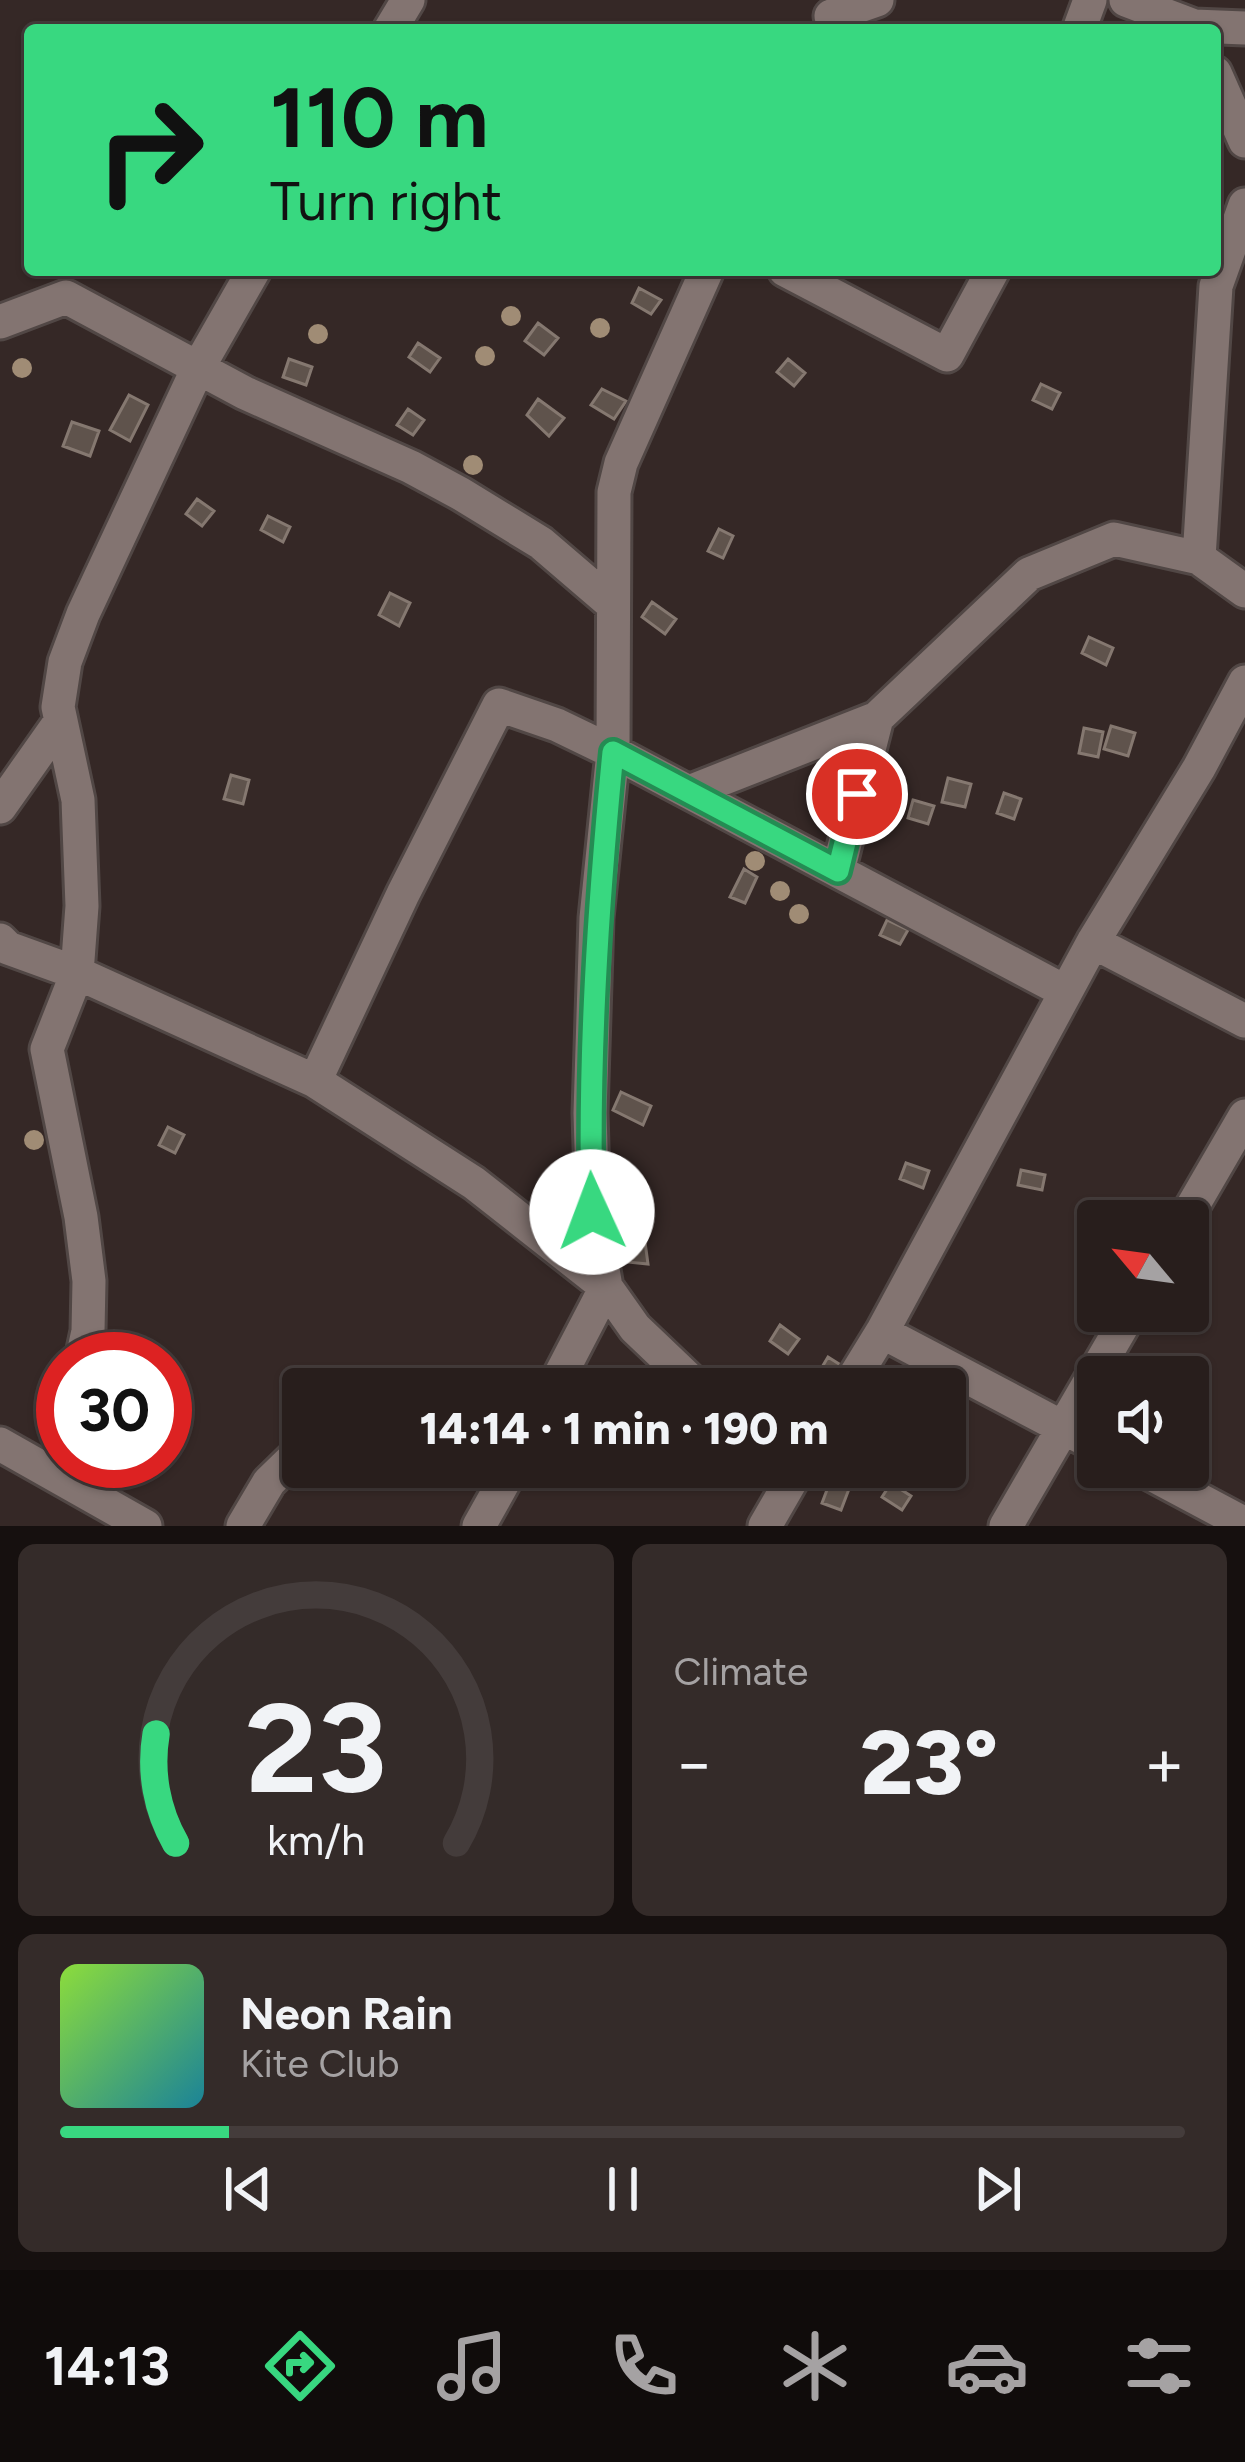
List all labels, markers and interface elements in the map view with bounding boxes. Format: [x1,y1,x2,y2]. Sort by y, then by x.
text: 110 m [270,67,489,168]
icon: right [72,72,228,228]
text: Turn right [270,169,502,234]
pin [806,743,908,845]
icon: arrive [824,761,890,827]
position arrow [529,1149,655,1275]
north arrow [1077,1200,1209,1332]
map controls [1077,1200,1209,1488]
speed limit sign: 30 [36,1332,192,1488]
button: sound [1077,1356,1209,1488]
text: 14:14 · 1 min · 190 m [420,1401,828,1455]
text: Climate [674,1648,808,1695]
text: 23 [245,1673,387,1823]
text: 23° [860,1708,998,1817]
text: − [674,1723,715,1803]
text: + [1144,1723,1185,1803]
text: km/h [267,1814,365,1866]
text: Neon Rain [240,1986,453,2040]
text: Kite Club [240,2040,400,2087]
icon: previous [215,2156,281,2222]
icon: pause [590,2156,656,2222]
icon: next [965,2156,1031,2222]
icon: directions [258,2324,342,2408]
icon: music [430,2324,514,2408]
icon: phone [602,2324,686,2408]
icon: climate [773,2324,857,2408]
icon: car [945,2324,1029,2408]
icon: filters [1117,2324,1201,2408]
text: 14:13 [44,2334,170,2399]

